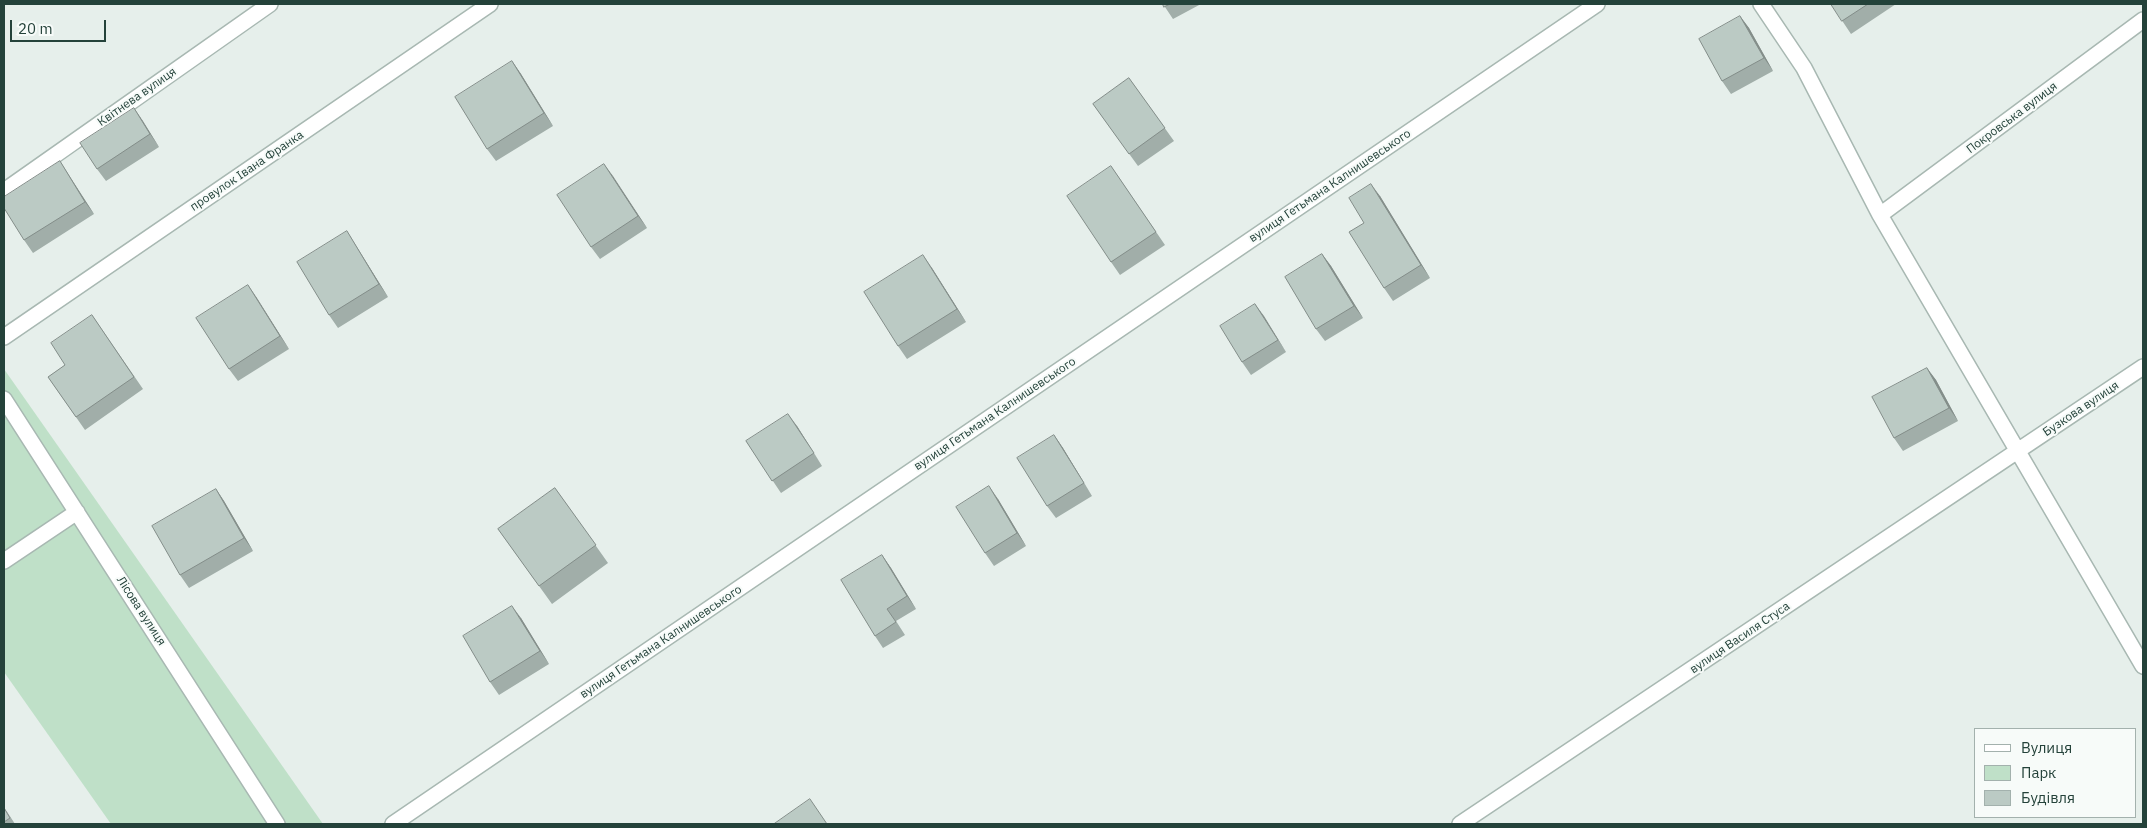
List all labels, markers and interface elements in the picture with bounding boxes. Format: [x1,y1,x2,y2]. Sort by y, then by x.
scale bar [12,10,109,42]
text: 20 m [18,19,53,38]
street label: Квітнева вулиця [95,65,179,129]
street label: Покровська вулиця [1964,79,2060,157]
street label: вулиця Гетьмана Калнишевського [1246,126,1414,246]
street label: провулок Івана Франка [188,128,306,214]
street label: вулиця Гетьмана Калнишевського [911,354,1079,474]
street label: Бузкова вулиця [2040,378,2122,440]
street label: Лісова вулиця [113,574,169,648]
street label: вулиця Гетьмана Калнишевського [577,582,745,702]
street label: вулиця Василя Стуса [1687,599,1793,677]
legend [1974,728,2137,818]
text: Вулиця [2021,738,2072,757]
text: Парк [2021,763,2056,782]
text: Будівля [2021,788,2075,807]

